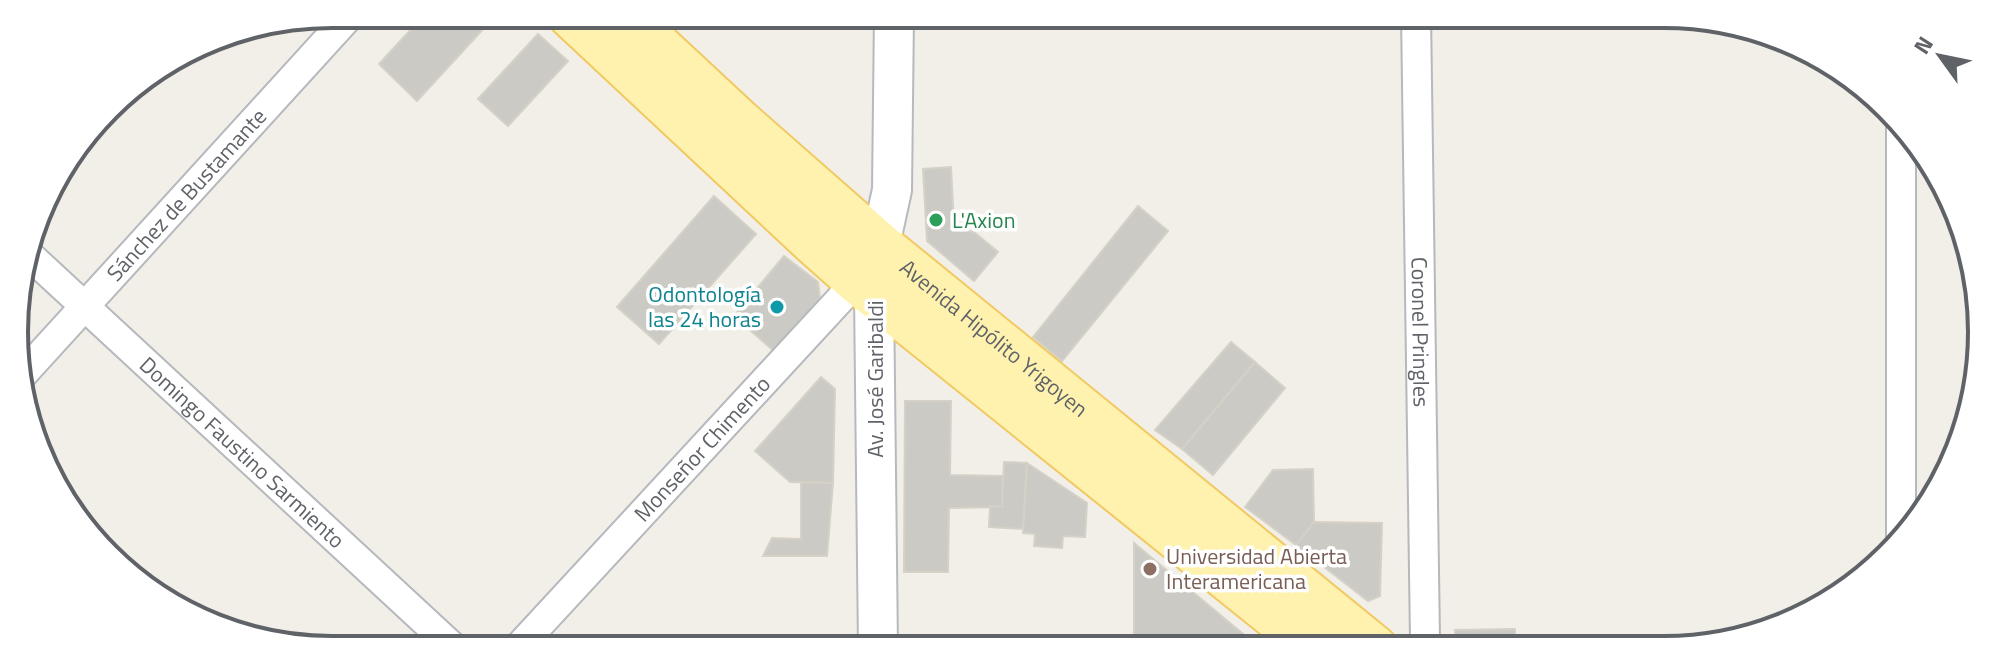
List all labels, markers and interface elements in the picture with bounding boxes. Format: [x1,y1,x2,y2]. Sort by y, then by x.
north arrow [1900,16,1980,96]
text: N [1905,29,1942,61]
street label: Sánchez de Bustamante [98,100,274,289]
place label: L'Axion [952,203,1016,237]
marker: L'Axion [927,211,945,229]
street label: Avenida Hipólito Yrigoyen [892,251,1096,425]
street label: Coronel Pringles [1402,257,1439,407]
place label: Odontología las 24 horas [648,277,761,336]
marker: Odontología las 24 horas [768,298,786,316]
street label: Av. José Garibaldi [858,300,892,458]
street label: Domingo Faustino Sarmiento [132,348,353,556]
street label: Monseñor Chimento [626,368,778,529]
place label: Universidad Abierta Interamericana [1166,539,1347,598]
marker: Universidad Abierta Interamericana [1141,560,1159,578]

